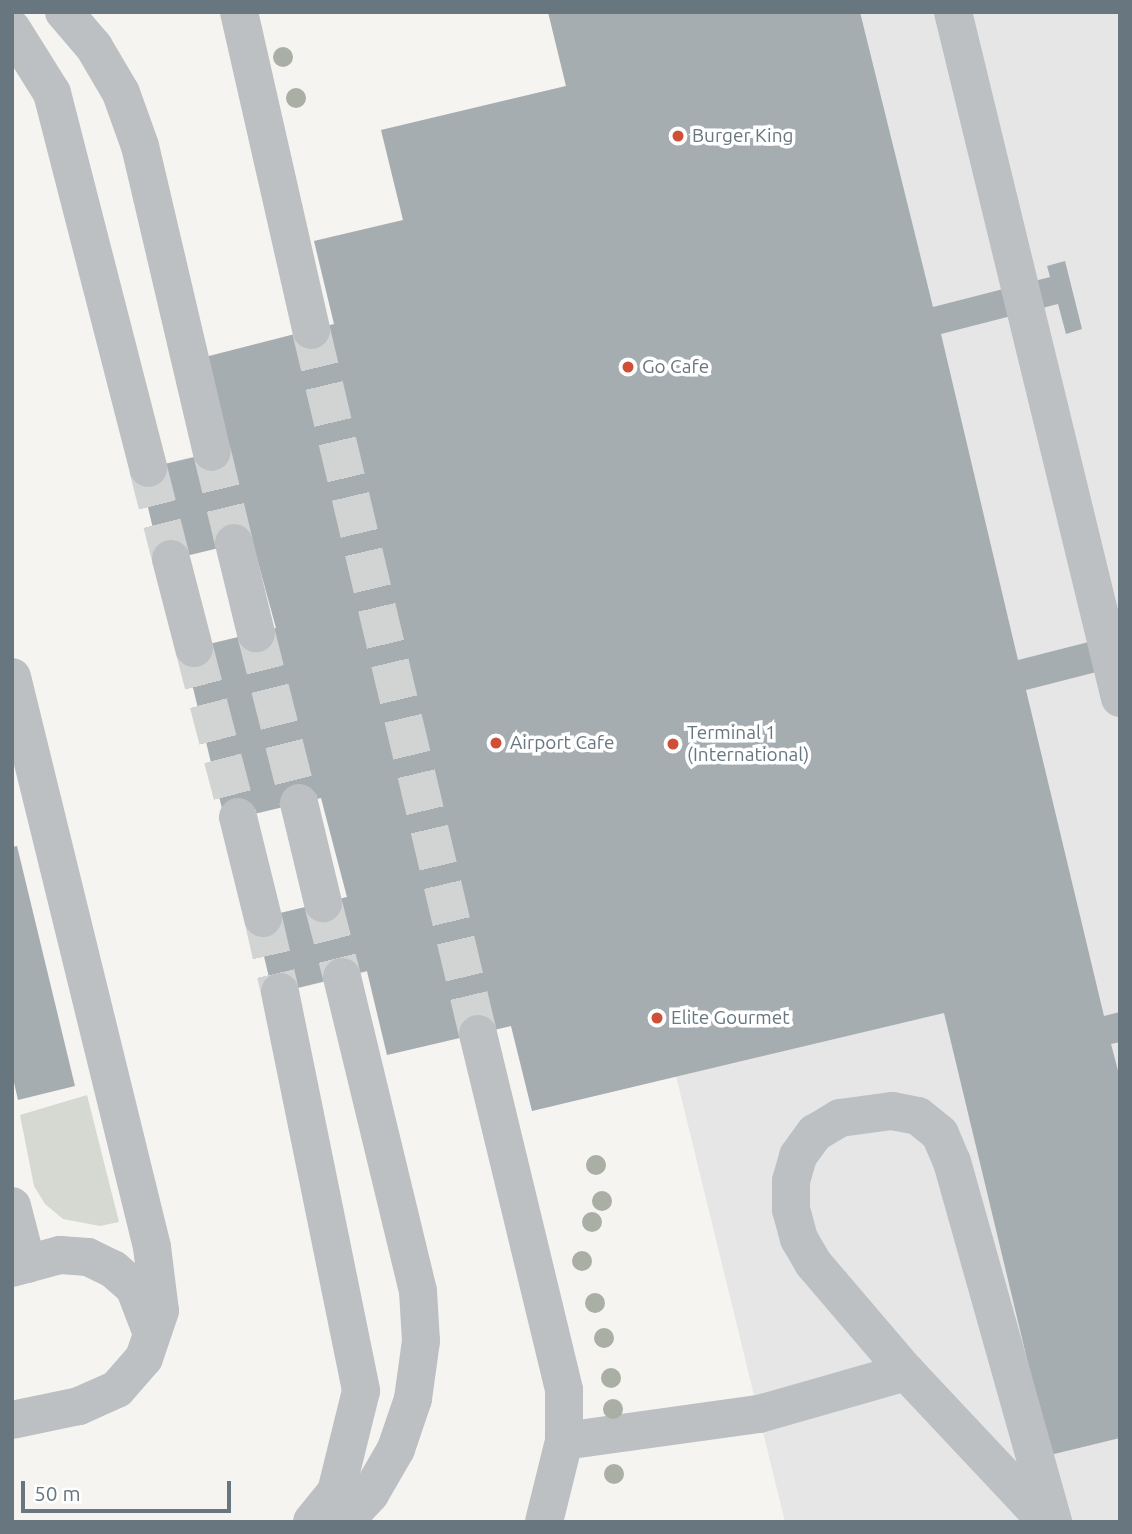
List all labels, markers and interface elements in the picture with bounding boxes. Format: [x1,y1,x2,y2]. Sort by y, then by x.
place label: Burger King [692,125,793,147]
marker: Burger King [670,128,686,144]
place label: Go Cafe [642,356,709,378]
marker: Go Cafe [620,359,636,375]
place label: Terminal 1 (International) [687,722,809,766]
place label: Airport Cafe [510,732,615,754]
marker: Airport Cafe [488,735,504,751]
marker: Terminal 1 (International) [665,736,681,752]
place label: Elite Gourmet [671,1007,790,1029]
marker: Elite Gourmet [649,1010,665,1026]
scale bar [24,1468,234,1512]
text: 50 m [34,1481,81,1505]

